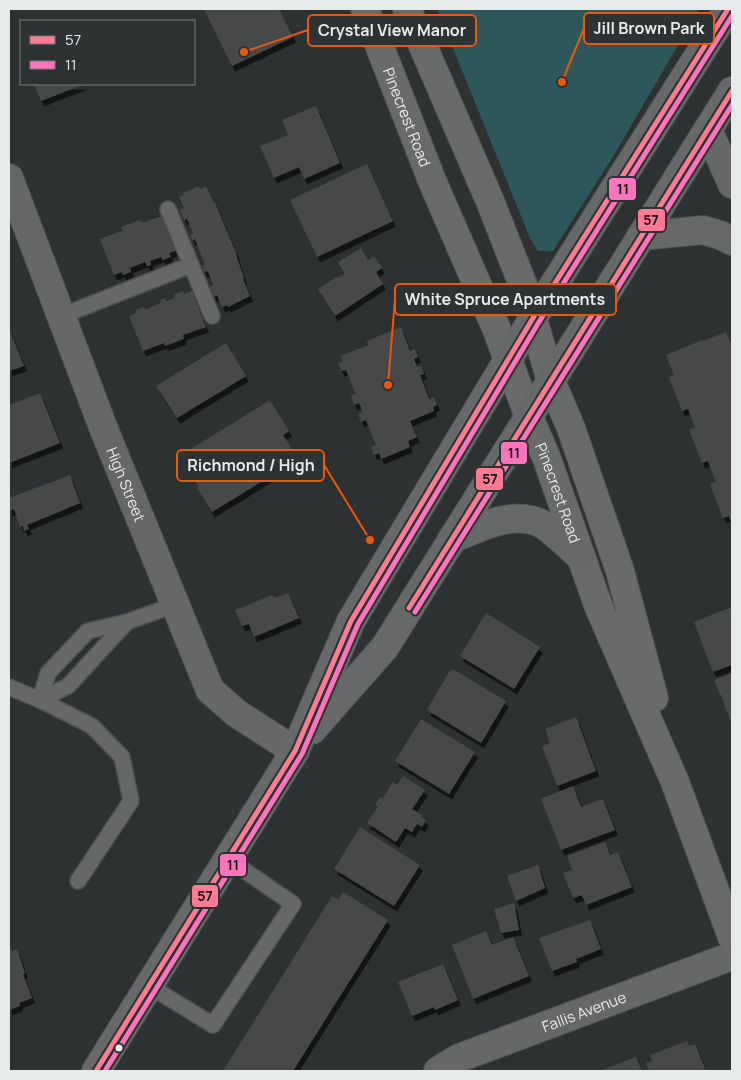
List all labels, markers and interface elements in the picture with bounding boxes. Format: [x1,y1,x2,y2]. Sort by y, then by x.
callout: Jill Brown Park [584,13,714,44]
callout: Crystal View Manor [308,15,476,46]
text: Jill Brown Park [594,17,705,39]
text: Crystal View Manor [318,19,466,41]
legend [20,20,195,85]
text: 57 [65,29,81,50]
text: 11 [65,54,77,75]
street label: Pinecrest Road [378,64,436,170]
line badge: 11 [608,177,637,201]
text: 11 [617,179,629,198]
line badge: 57 [637,208,666,232]
text: 57 [643,210,659,229]
callout: White Spruce Apartments [395,284,616,315]
text: White Spruce Apartments [405,288,606,310]
street label: Pinecrest Road [531,439,586,546]
line badge: 11 [500,441,528,465]
text: 11 [508,443,520,462]
street label: High Street [102,444,151,525]
callout: Richmond / High [177,450,324,481]
text: Richmond / High [187,454,315,476]
line badge: 57 [475,467,504,491]
text: 57 [482,469,498,488]
line badge: 11 [219,853,247,877]
text: 11 [227,855,239,874]
line badge: 57 [191,884,219,908]
text: 57 [197,886,213,905]
street label: Fallis Avenue [539,986,629,1037]
unlabelled marker [114,1043,124,1053]

